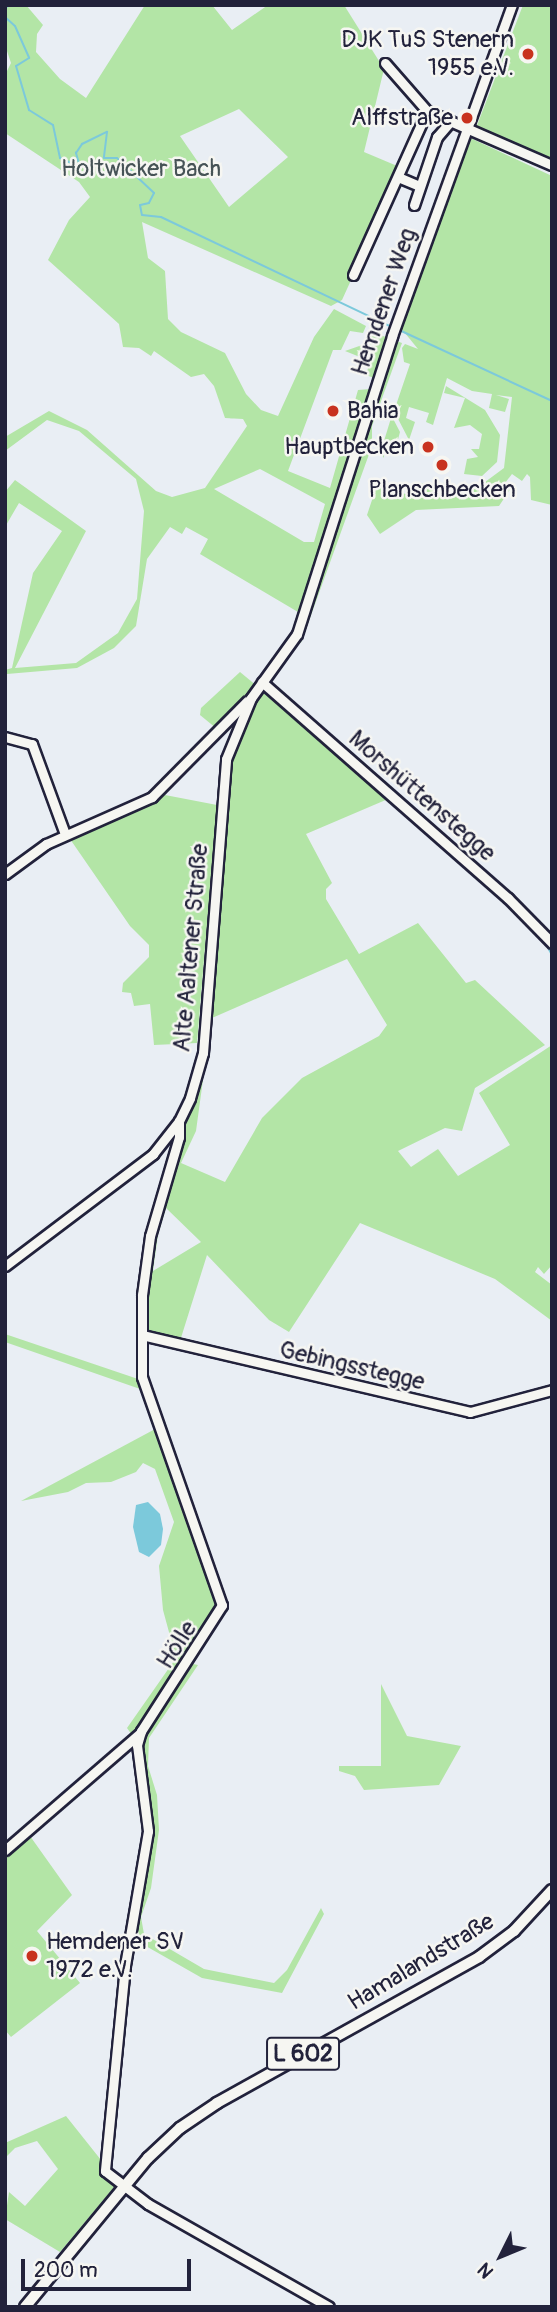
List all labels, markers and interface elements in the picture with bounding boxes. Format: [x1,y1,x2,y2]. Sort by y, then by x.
place label: DJK TuS Stenern 1955 e.V. [341,26,514,82]
marker: DJK TuS Stenern 1955 e.V. [520,46,536,62]
place label: Alffstraße [351,104,453,132]
marker: Alffstraße [459,110,475,126]
park label: Holtwicker Bach [61,155,221,183]
street label: Hemdener Weg [345,224,423,380]
place label: Bahia [347,397,399,425]
marker: Bahia [325,403,341,419]
place label: Hauptbecken [284,433,414,461]
marker: Hauptbecken [420,439,436,455]
marker: Planschbecken [434,457,450,473]
place label: Planschbecken [368,476,516,504]
street label: Morshüttenstegge [343,724,501,868]
street label: Alte Aaltener Straße [168,843,214,1053]
street label: Gebingsstegge [277,1335,427,1397]
street label: Hölle [151,1616,203,1674]
street label: Hamalandstraße [343,1907,499,2017]
place label: Hemdener SV 1972 e.V. [46,1928,184,1984]
marker: Hemdener SV 1972 e.V. [24,1948,40,1964]
road number: L 602 [264,2035,342,2074]
north arrow [466,2221,536,2291]
scale bar [24,2246,194,2290]
text: 200 m [34,2257,98,2284]
text: N [472,2257,499,2283]

